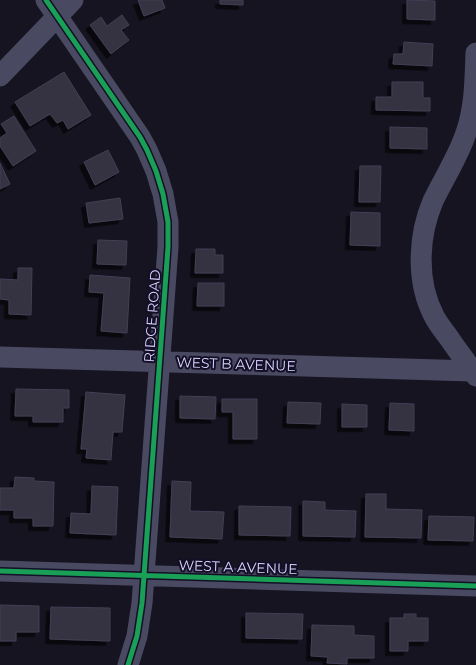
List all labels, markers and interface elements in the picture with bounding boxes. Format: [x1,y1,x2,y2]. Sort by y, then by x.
street label: RIDGE ROAD [140,269,164,363]
street label: WEST B AVENUE [176,353,296,375]
street label: WEST A AVENUE [178,556,298,578]

